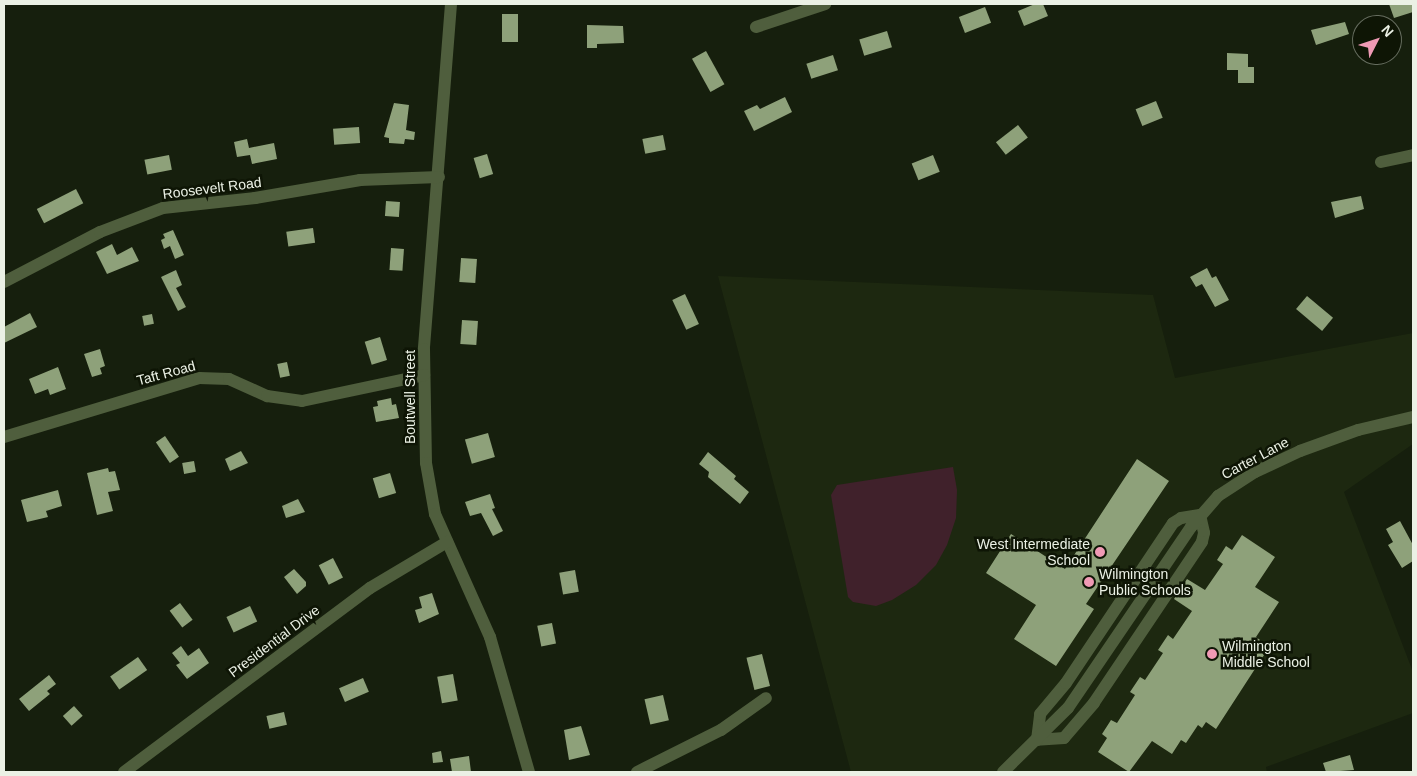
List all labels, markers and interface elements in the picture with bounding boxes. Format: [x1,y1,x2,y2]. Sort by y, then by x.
north arrow [1352,15,1402,65]
text: N [1378,22,1397,40]
street label: Roosevelt Road [162,174,262,202]
street label: Boutwell Street [402,350,418,444]
street label: Taft Road [135,357,197,389]
street label: Carter Lane [1218,433,1292,483]
place label: West Intermediate School [977,536,1090,568]
marker: West Intermediate School [1094,546,1106,558]
place label: Wilmington Public Schools [1099,566,1191,598]
marker: Wilmington Public Schools [1083,576,1095,588]
street label: Presidential Drive [225,601,323,681]
place label: Wilmington Middle School [1222,638,1310,670]
marker: Wilmington Middle School [1206,648,1218,660]

